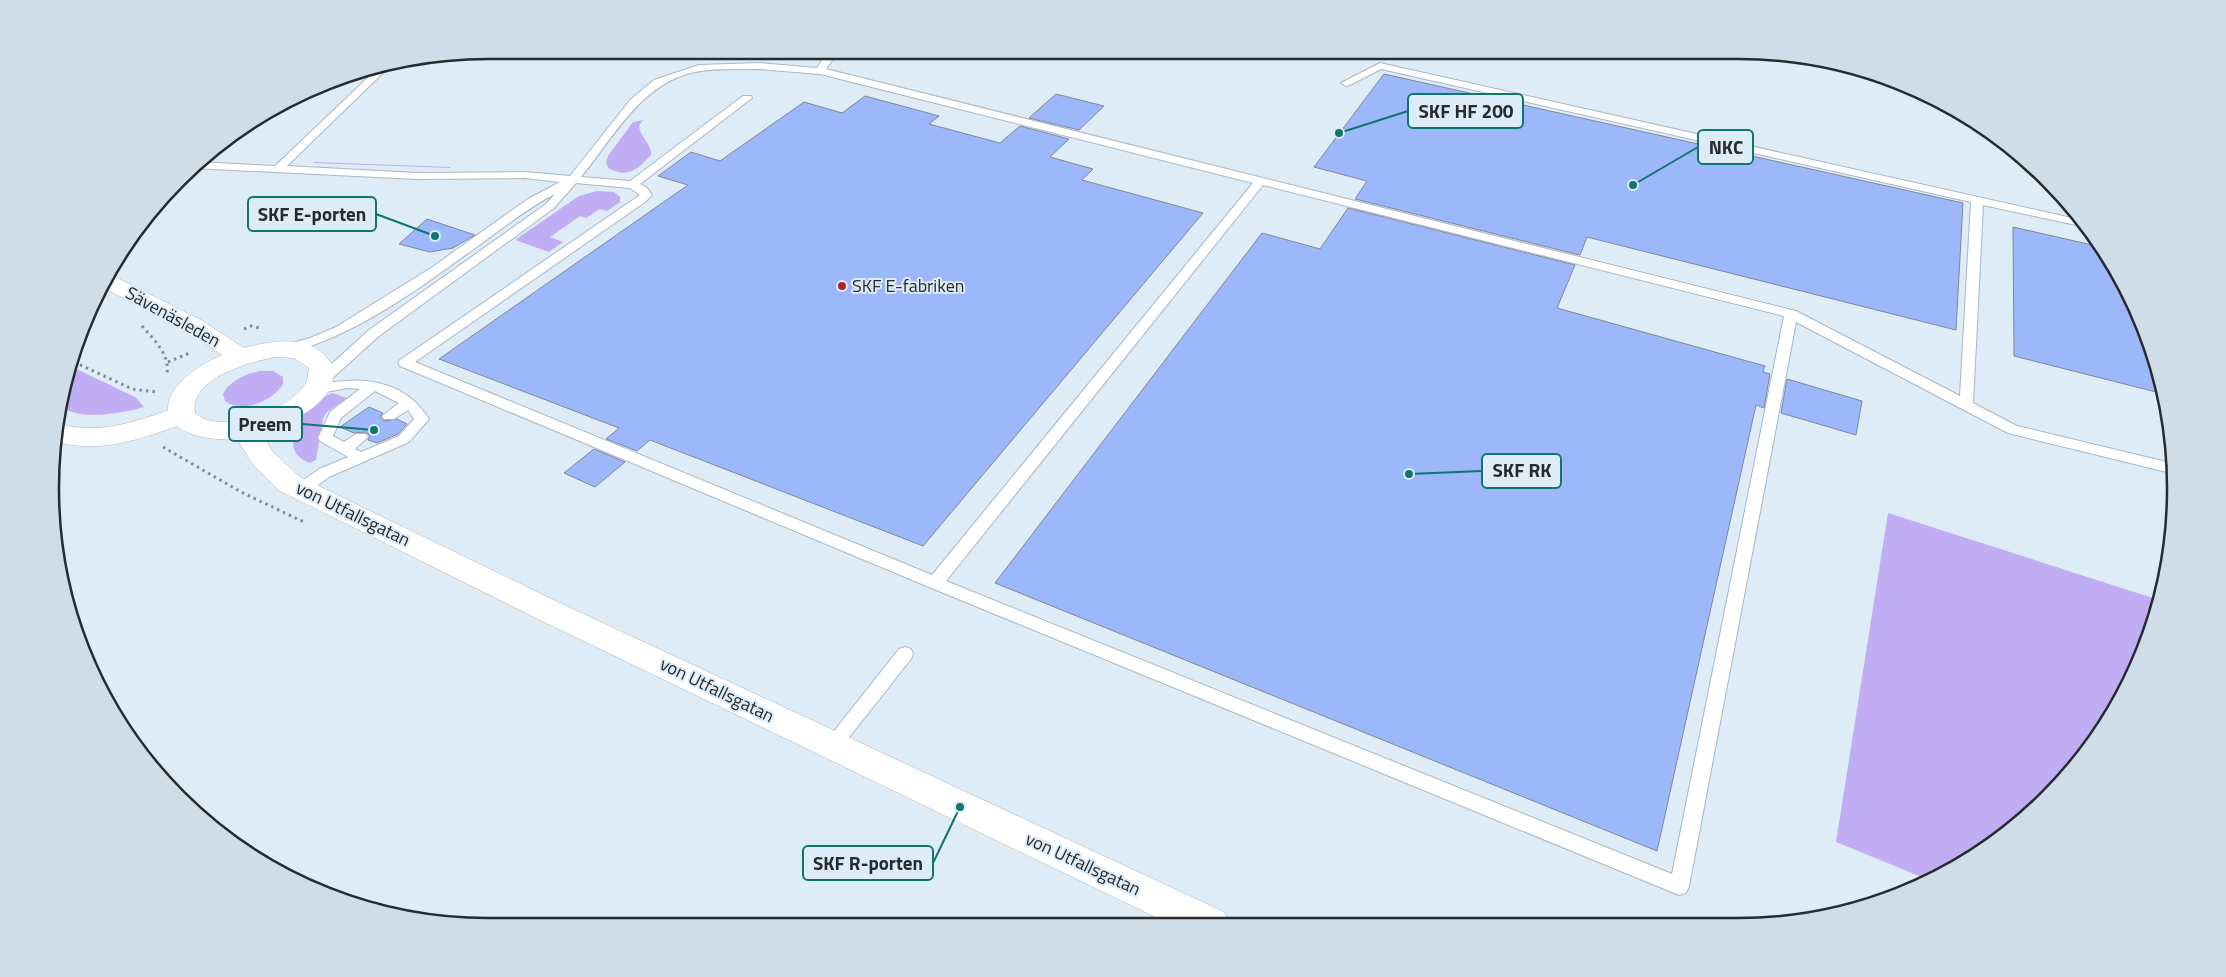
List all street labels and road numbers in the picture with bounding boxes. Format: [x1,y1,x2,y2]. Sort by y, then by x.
street label: Sävenäsleden [121,279,226,354]
street label: von Utfallsgatan [291,474,415,553]
street label: von Utfallsgatan [655,650,779,729]
street label: von Utfallsgatan [1021,825,1145,902]

